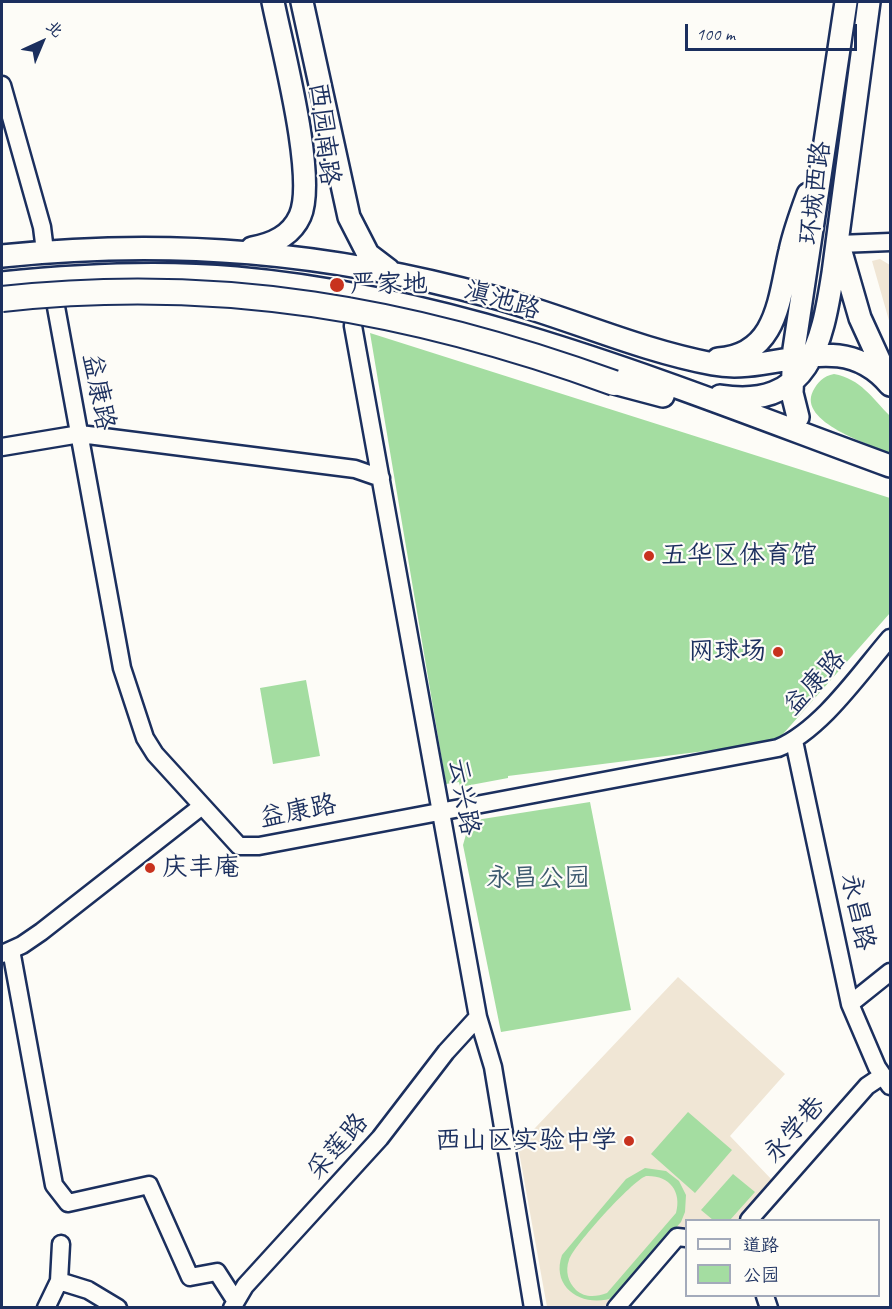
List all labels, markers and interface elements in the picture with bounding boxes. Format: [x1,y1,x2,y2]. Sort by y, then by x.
north arrow [12,12,72,72]
scale bar [688,12,860,50]
text: 北 [42,16,67,42]
text: 100 m [696,23,735,45]
street label: 西园南路 [301,80,345,188]
street label: 环城西路 [794,139,838,247]
place label: 严家地 [350,269,428,301]
street label: 滇池路 [460,275,544,327]
marker: 严家地 [328,276,346,294]
street label: 益康路 [75,351,121,433]
place label: 五华区体育馆 [661,540,817,572]
marker: 五华区体育馆 [642,549,656,563]
place label: 网球场 [688,636,766,668]
street label: 益康路 [777,644,853,722]
marker: 网球场 [771,645,785,659]
street label: 云兴路 [441,756,485,838]
street label: 益康路 [257,789,339,835]
place label: 庆丰庵 [162,852,240,884]
marker: 庆丰庵 [143,861,157,875]
park label: 永昌公园 [486,863,590,895]
street label: 永昌路 [834,871,880,953]
street label: 永学巷 [758,1090,832,1170]
street label: 采莲路 [301,1107,375,1187]
place label: 西山区实验中学 [435,1125,617,1157]
marker: 西山区实验中学 [622,1134,636,1148]
legend [685,1219,880,1297]
text: 道路 [743,1234,779,1256]
text: 公园 [743,1264,779,1286]

